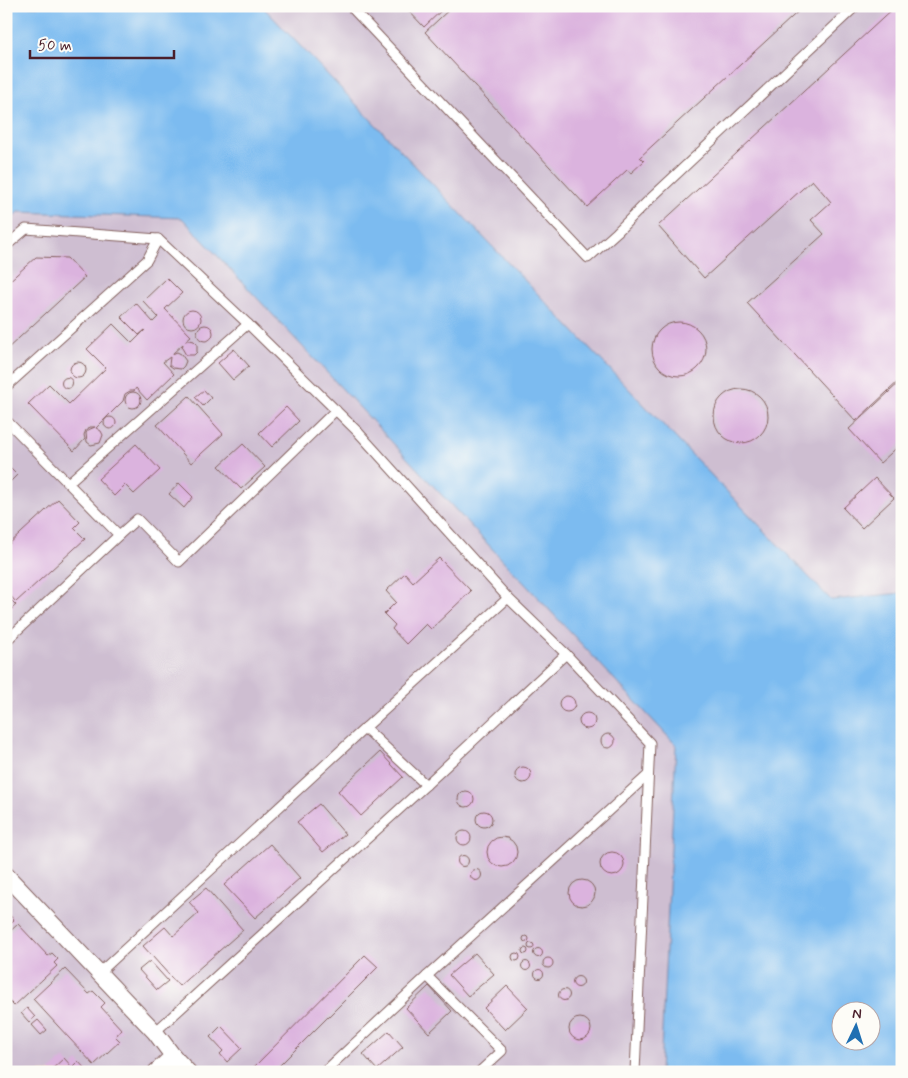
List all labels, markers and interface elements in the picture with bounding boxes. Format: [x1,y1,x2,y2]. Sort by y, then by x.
scale bar [30,28,174,60]
text: 50 m [38,36,72,56]
north arrow [830,1000,880,1050]
text: N [852,1005,862,1023]

